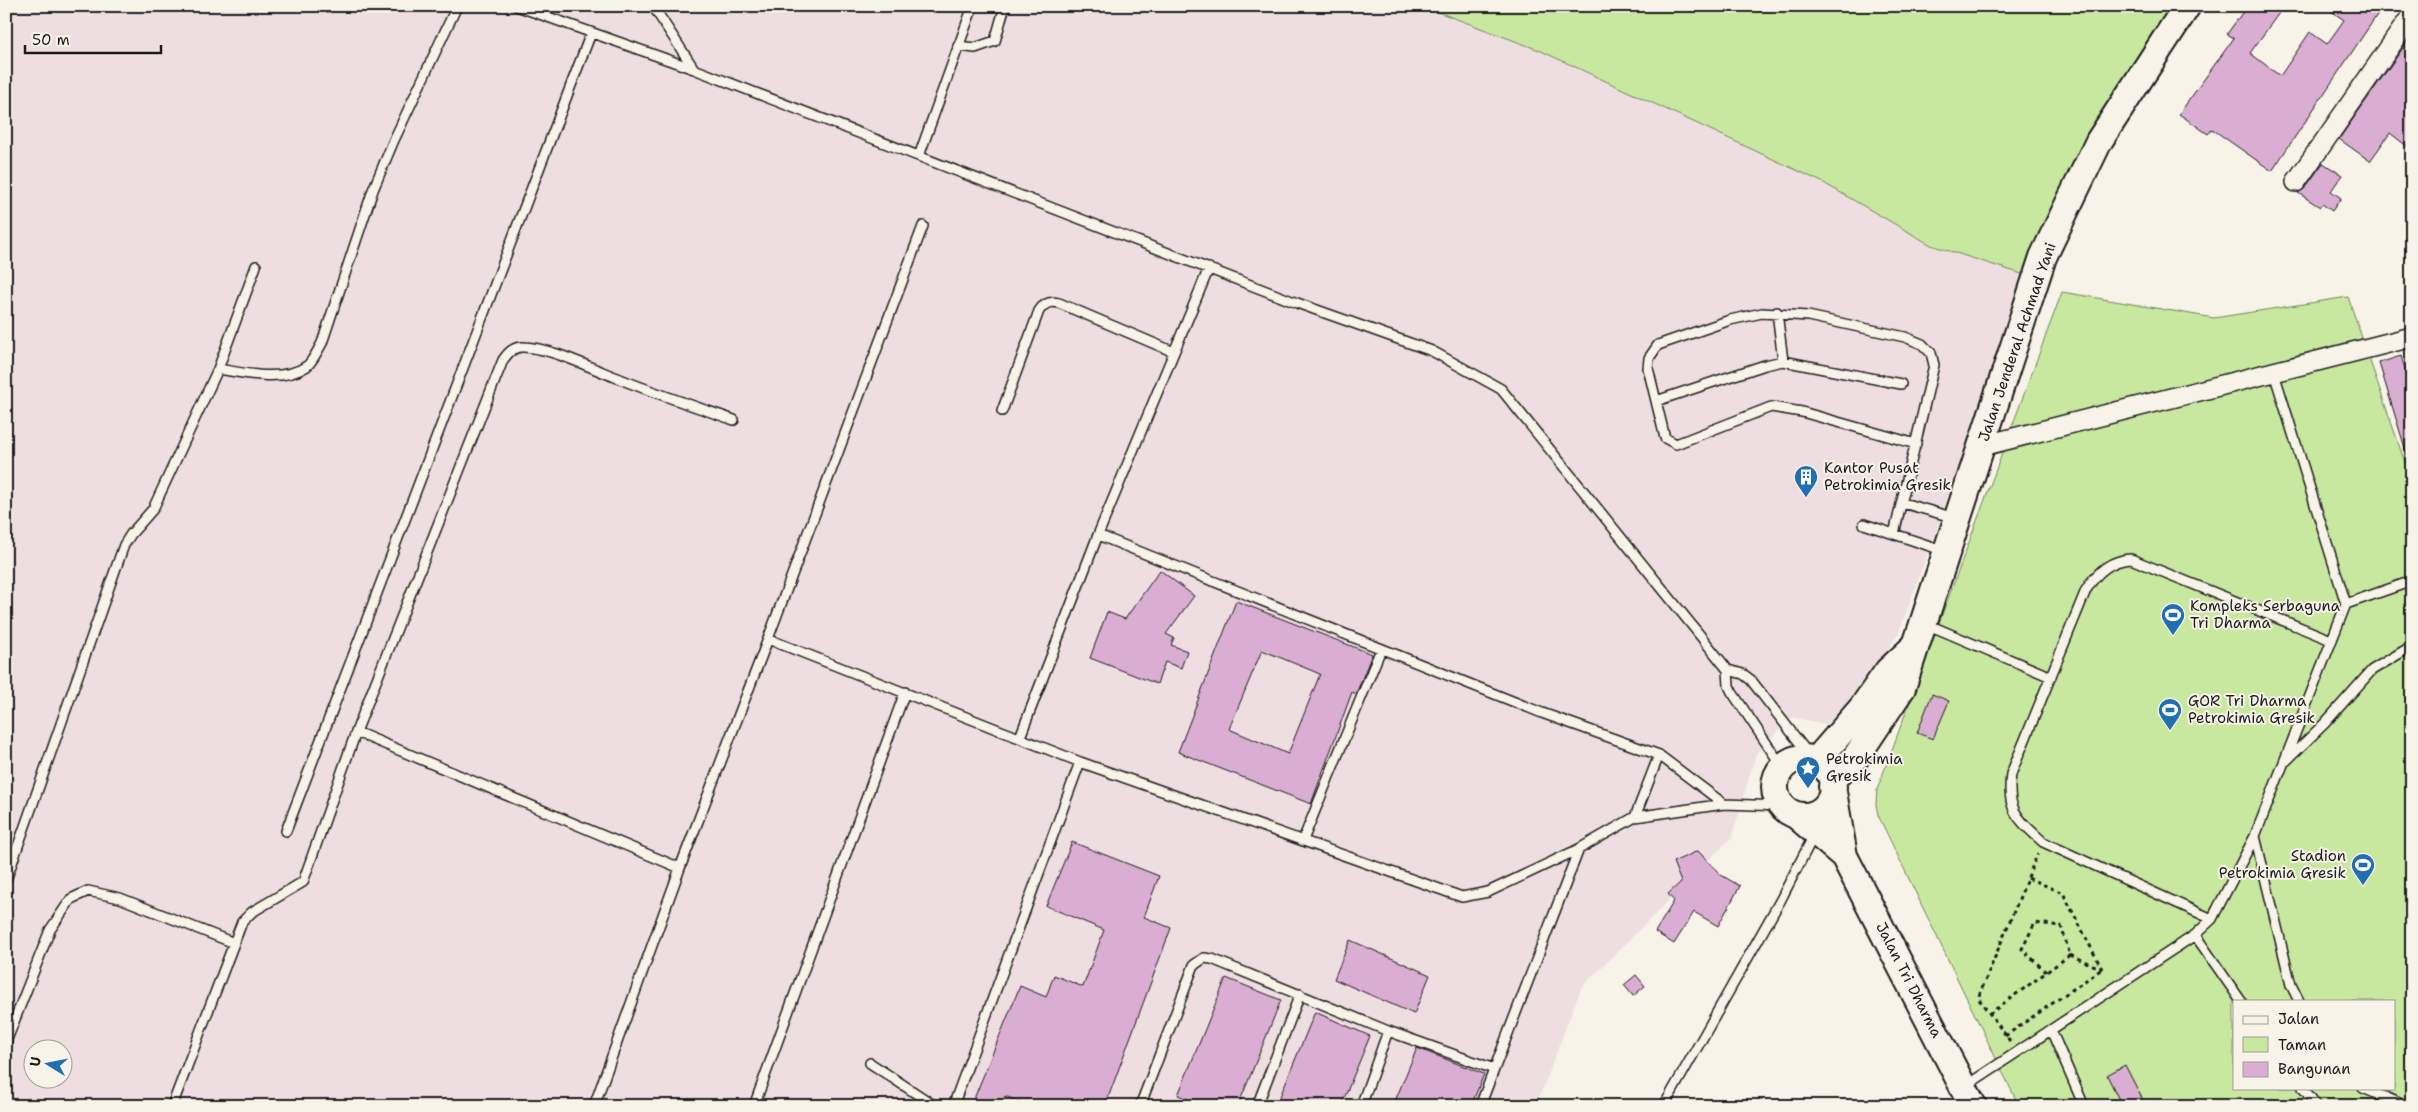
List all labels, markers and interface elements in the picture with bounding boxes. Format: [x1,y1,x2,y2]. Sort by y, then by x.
scale bar [25,22,161,54]
text: 50 m [32,30,70,50]
street label: Jalan Jenderal Achmad Yani [1973,240,2061,444]
place label: Kantor Pusat Petrokimia Gresik [1824,458,1951,495]
building icon: Kantor Pusat Petrokimia Gresik [1793,464,1819,498]
place label: Kompleks Serbaguna Tri Dharma [2190,596,2341,633]
sports icon: Kompleks Serbaguna Tri Dharma [2160,602,2186,636]
place label: GOR Tri Dharma Petrokimia Gresik [2188,691,2315,728]
sports icon: GOR Tri Dharma Petrokimia Gresik [2157,697,2183,731]
place label: Petrokimia Gresik [1826,749,1903,786]
place icon: Petrokimia Gresik [1795,755,1821,789]
place label: Stadion Petrokimia Gresik [2219,846,2346,883]
sports icon: Stadion Petrokimia Gresik [2350,852,2376,886]
street label: Jalan Tri Dharma [1871,919,1947,1042]
legend [2233,1000,2396,1090]
text: Jalan [2278,1009,2319,1029]
text: Taman [2278,1035,2326,1055]
north arrow [22,1040,72,1090]
text: U [26,1055,45,1068]
text: Bangunan [2278,1059,2350,1079]

